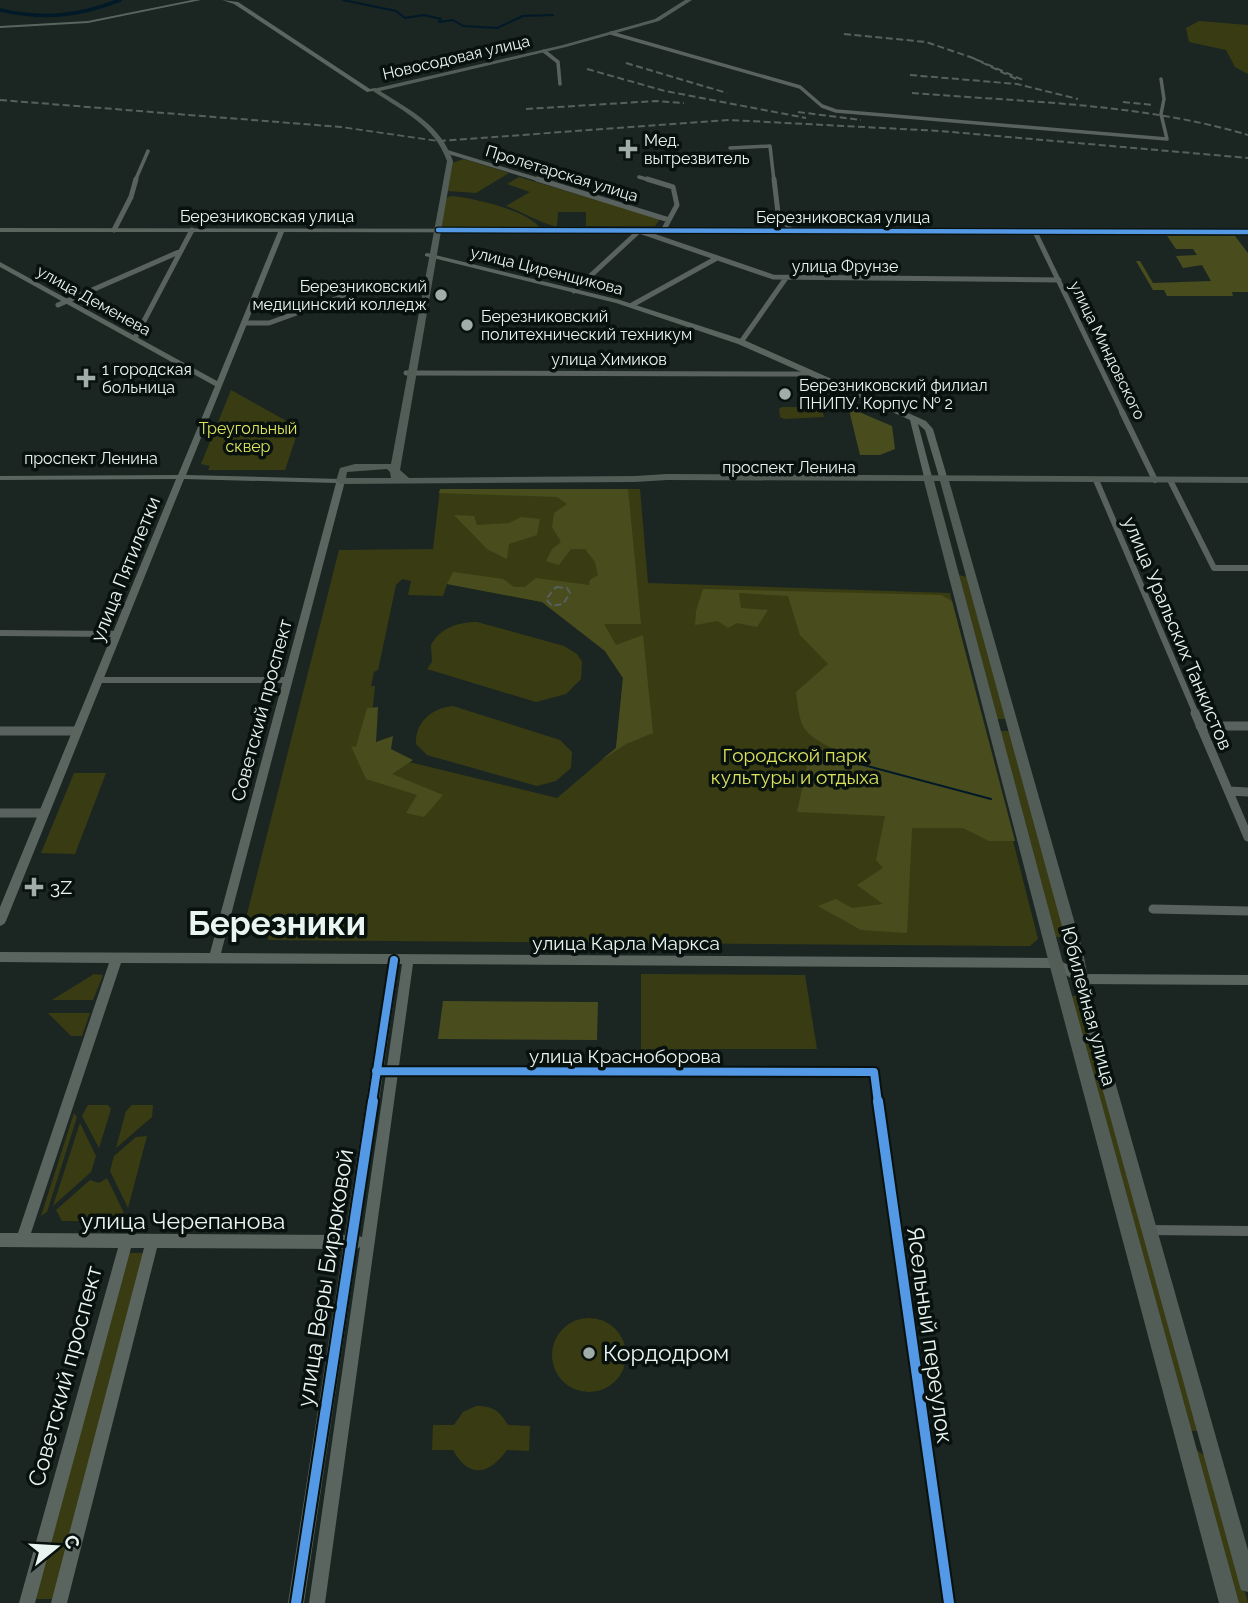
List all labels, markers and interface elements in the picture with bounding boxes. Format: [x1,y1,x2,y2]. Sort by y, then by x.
street label: Новосодовая улица [381,31,532,84]
place label: Мед. вытрезвитель [644,131,750,168]
marker: Мед. вытрезвитель [618,139,638,159]
street label: Пролетарская улица [483,141,640,206]
street label: Березниковская улица [180,207,354,226]
street label: Березниковская улица [756,208,930,227]
street label: улица Циренщикова [469,242,625,299]
street label: улица Фрунзе [792,257,898,276]
street label: улица Деменева [33,261,154,340]
place label: Березниковский медицинский колледж [252,277,427,314]
street label: улица Миндовского [1066,278,1149,423]
marker: Березниковский медицинский колледж [433,287,449,303]
place label: Березниковский политехнический техникум [481,307,692,344]
marker: Березниковский политехнический техникум [459,317,475,333]
street label: улица Химиков [551,350,667,369]
place label: 1 городская больница [102,360,192,397]
marker: 1 городская больница [76,368,96,388]
place label: Березниковский филиал ПНИПУ. Корпус № 2 [799,376,988,413]
marker: Березниковский филиал ПНИПУ. Корпус № 2 [777,386,793,402]
park label: Треугольный сквер [199,419,297,456]
street label: проспект Ленина [24,449,158,468]
street label: проспект Ленина [722,458,856,477]
street label: улица Пятилетки [86,493,164,645]
street label: улица Уральских Танкистов [1119,513,1237,753]
street label: Советский проспект [226,617,296,803]
park label: Городской парк культуры и отдыха [711,744,879,788]
place label: 3Z [50,876,72,898]
marker: 3Z [24,877,44,897]
district label: Березники [188,904,366,943]
street label: Юбилейная улица [1057,924,1121,1088]
street label: улица Карла Маркса [532,932,720,954]
street label: улица Красноборова [529,1045,721,1067]
street label: улица Веры Бирюковой [291,1147,358,1409]
street label: улица Черепанова [81,1207,285,1234]
street label: Ясельный переулок [902,1225,959,1445]
street label: Советский проспект [22,1263,107,1489]
place label: Кордодром [603,1339,729,1366]
marker: Кордодром [581,1345,597,1361]
north arrow [21,1512,91,1582]
text: С [60,1532,85,1551]

